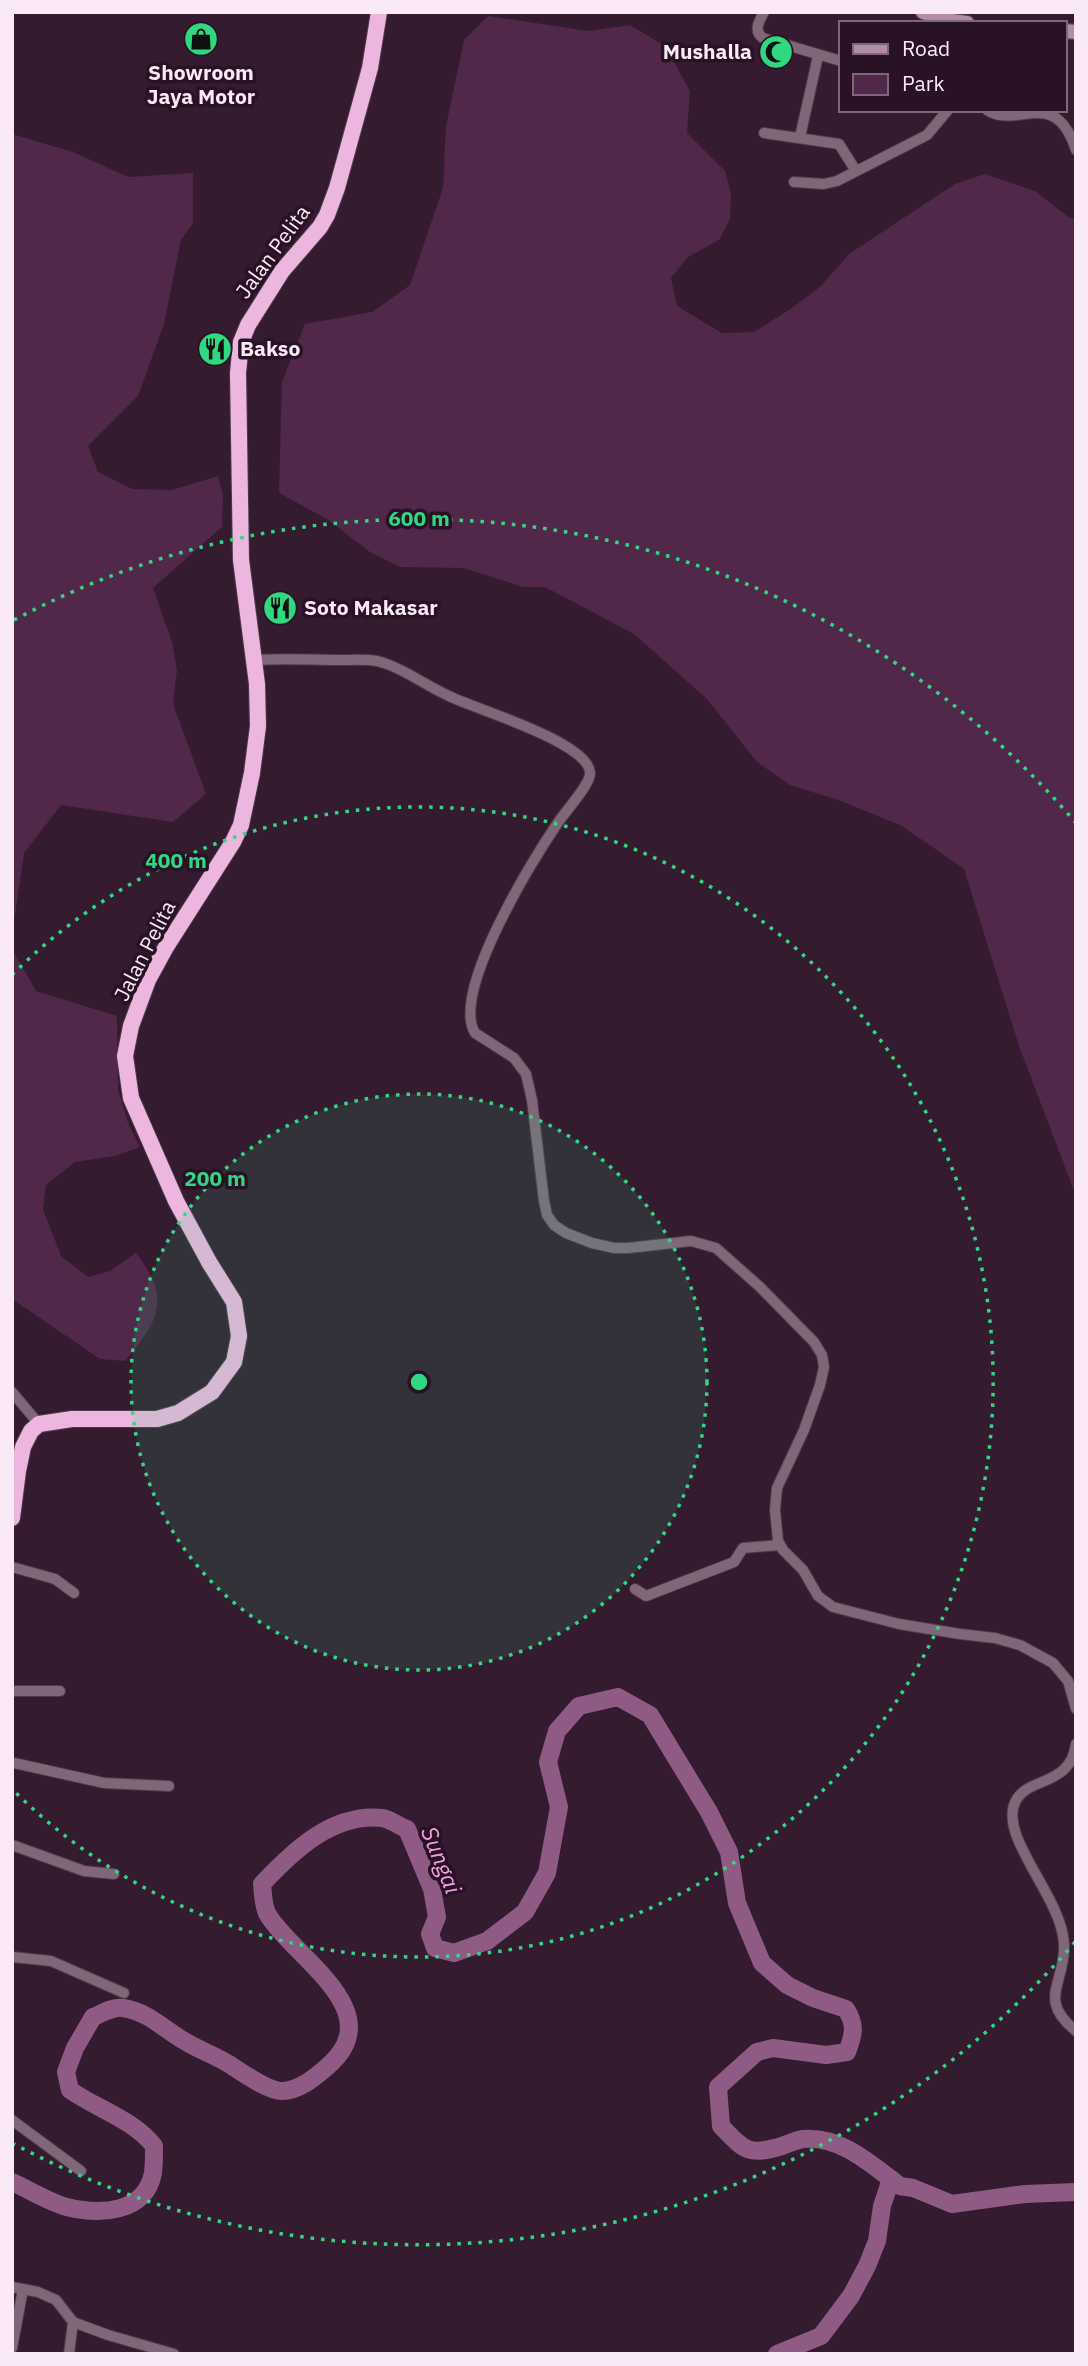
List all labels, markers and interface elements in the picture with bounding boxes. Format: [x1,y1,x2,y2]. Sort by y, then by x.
shop icon: Showroom Jaya Motor [182,20,220,58]
legend [839,21,1067,112]
mosque icon: Mushalla [757,33,795,71]
text: Road [902,34,950,62]
place label: Mushalla [663,37,752,65]
place label: Showroom Jaya Motor [147,58,256,110]
text: Park [902,69,945,97]
street label: Jalan Pelita [229,199,316,304]
restaurant icon: Bakso [196,330,234,368]
place label: Bakso [240,334,300,362]
text: 600 m [388,504,450,532]
restaurant icon: Soto Makasar [261,589,299,627]
place label: Soto Makasar [304,593,438,621]
text: 400 m [145,846,207,874]
street label: Jalan Pelita [107,896,181,1006]
text: 200 m [184,1164,246,1192]
centre of rings [407,1370,431,1394]
water label: Sungai [415,1821,469,1899]

